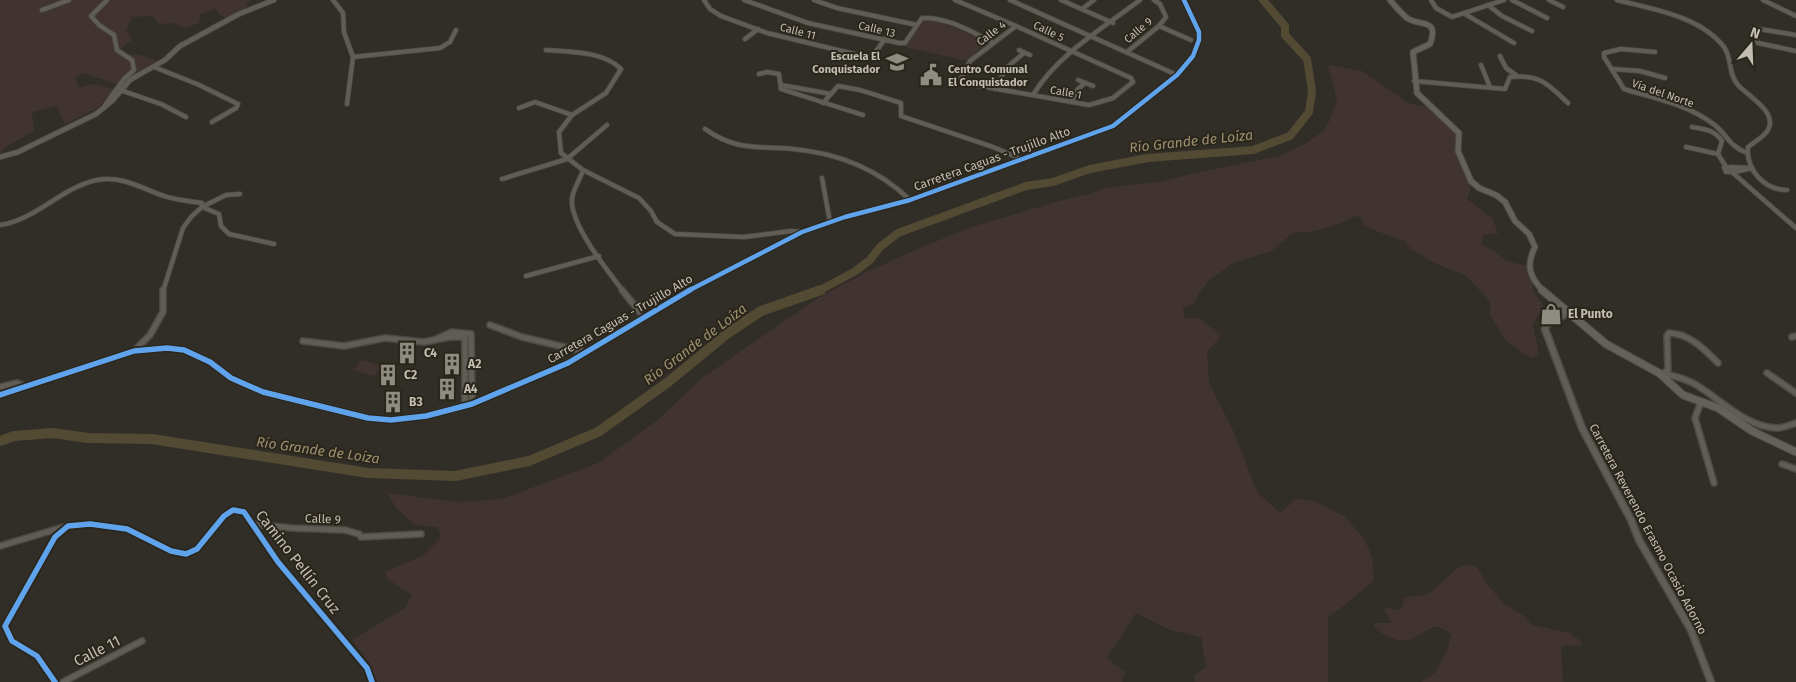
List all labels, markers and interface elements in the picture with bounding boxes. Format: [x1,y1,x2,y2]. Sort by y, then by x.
street label: Calle 9 [1122,15,1155,46]
street label: Calle 4 [974,18,1009,49]
street label: Calle 5 [1031,18,1067,45]
street label: Calle 13 [857,19,897,40]
street label: Calle 11 [779,20,817,42]
north arrow [1726,20,1776,70]
text: N [1748,24,1762,43]
school or university icon: Escuela El Conquistador [884,49,910,75]
place label: Escuela El Conquistador [812,50,881,76]
public building icon: Centro Comunal El Conquistador [918,62,944,88]
place label: Centro Comunal El Conquistador [948,63,1028,89]
street label: Vía del Norte [1630,77,1696,110]
street label: Calle 1 [1049,83,1083,102]
street label: Carretera Caguas - Trujillo Alto [912,124,1072,194]
water label: Río Grande de Loíza [1128,127,1254,156]
street label: Carretera Caguas - Trujillo Alto [545,272,695,366]
water label: Río Grande de Loíza [641,300,750,389]
shop icon: El Punto [1538,301,1564,327]
place label: El Punto [1568,307,1613,321]
building icon: C4 [394,340,420,366]
place label: C4 [424,346,437,360]
building icon: A2 [439,351,465,377]
place label: A2 [467,357,481,371]
building icon: C2 [375,362,401,388]
place label: C2 [404,368,417,382]
building icon: A4 [434,376,460,402]
place label: A4 [463,382,478,396]
building icon: B3 [380,389,406,415]
place label: B3 [409,395,423,409]
street label: Carretera Reverendo Erasmo Ocasio Adorno [1586,421,1710,637]
water label: Río Grande de Loíza [255,433,381,468]
street label: Camino Pellín Cruz [252,507,344,618]
street label: Calle 9 [305,511,341,527]
street label: Calle 11 [71,632,123,670]

